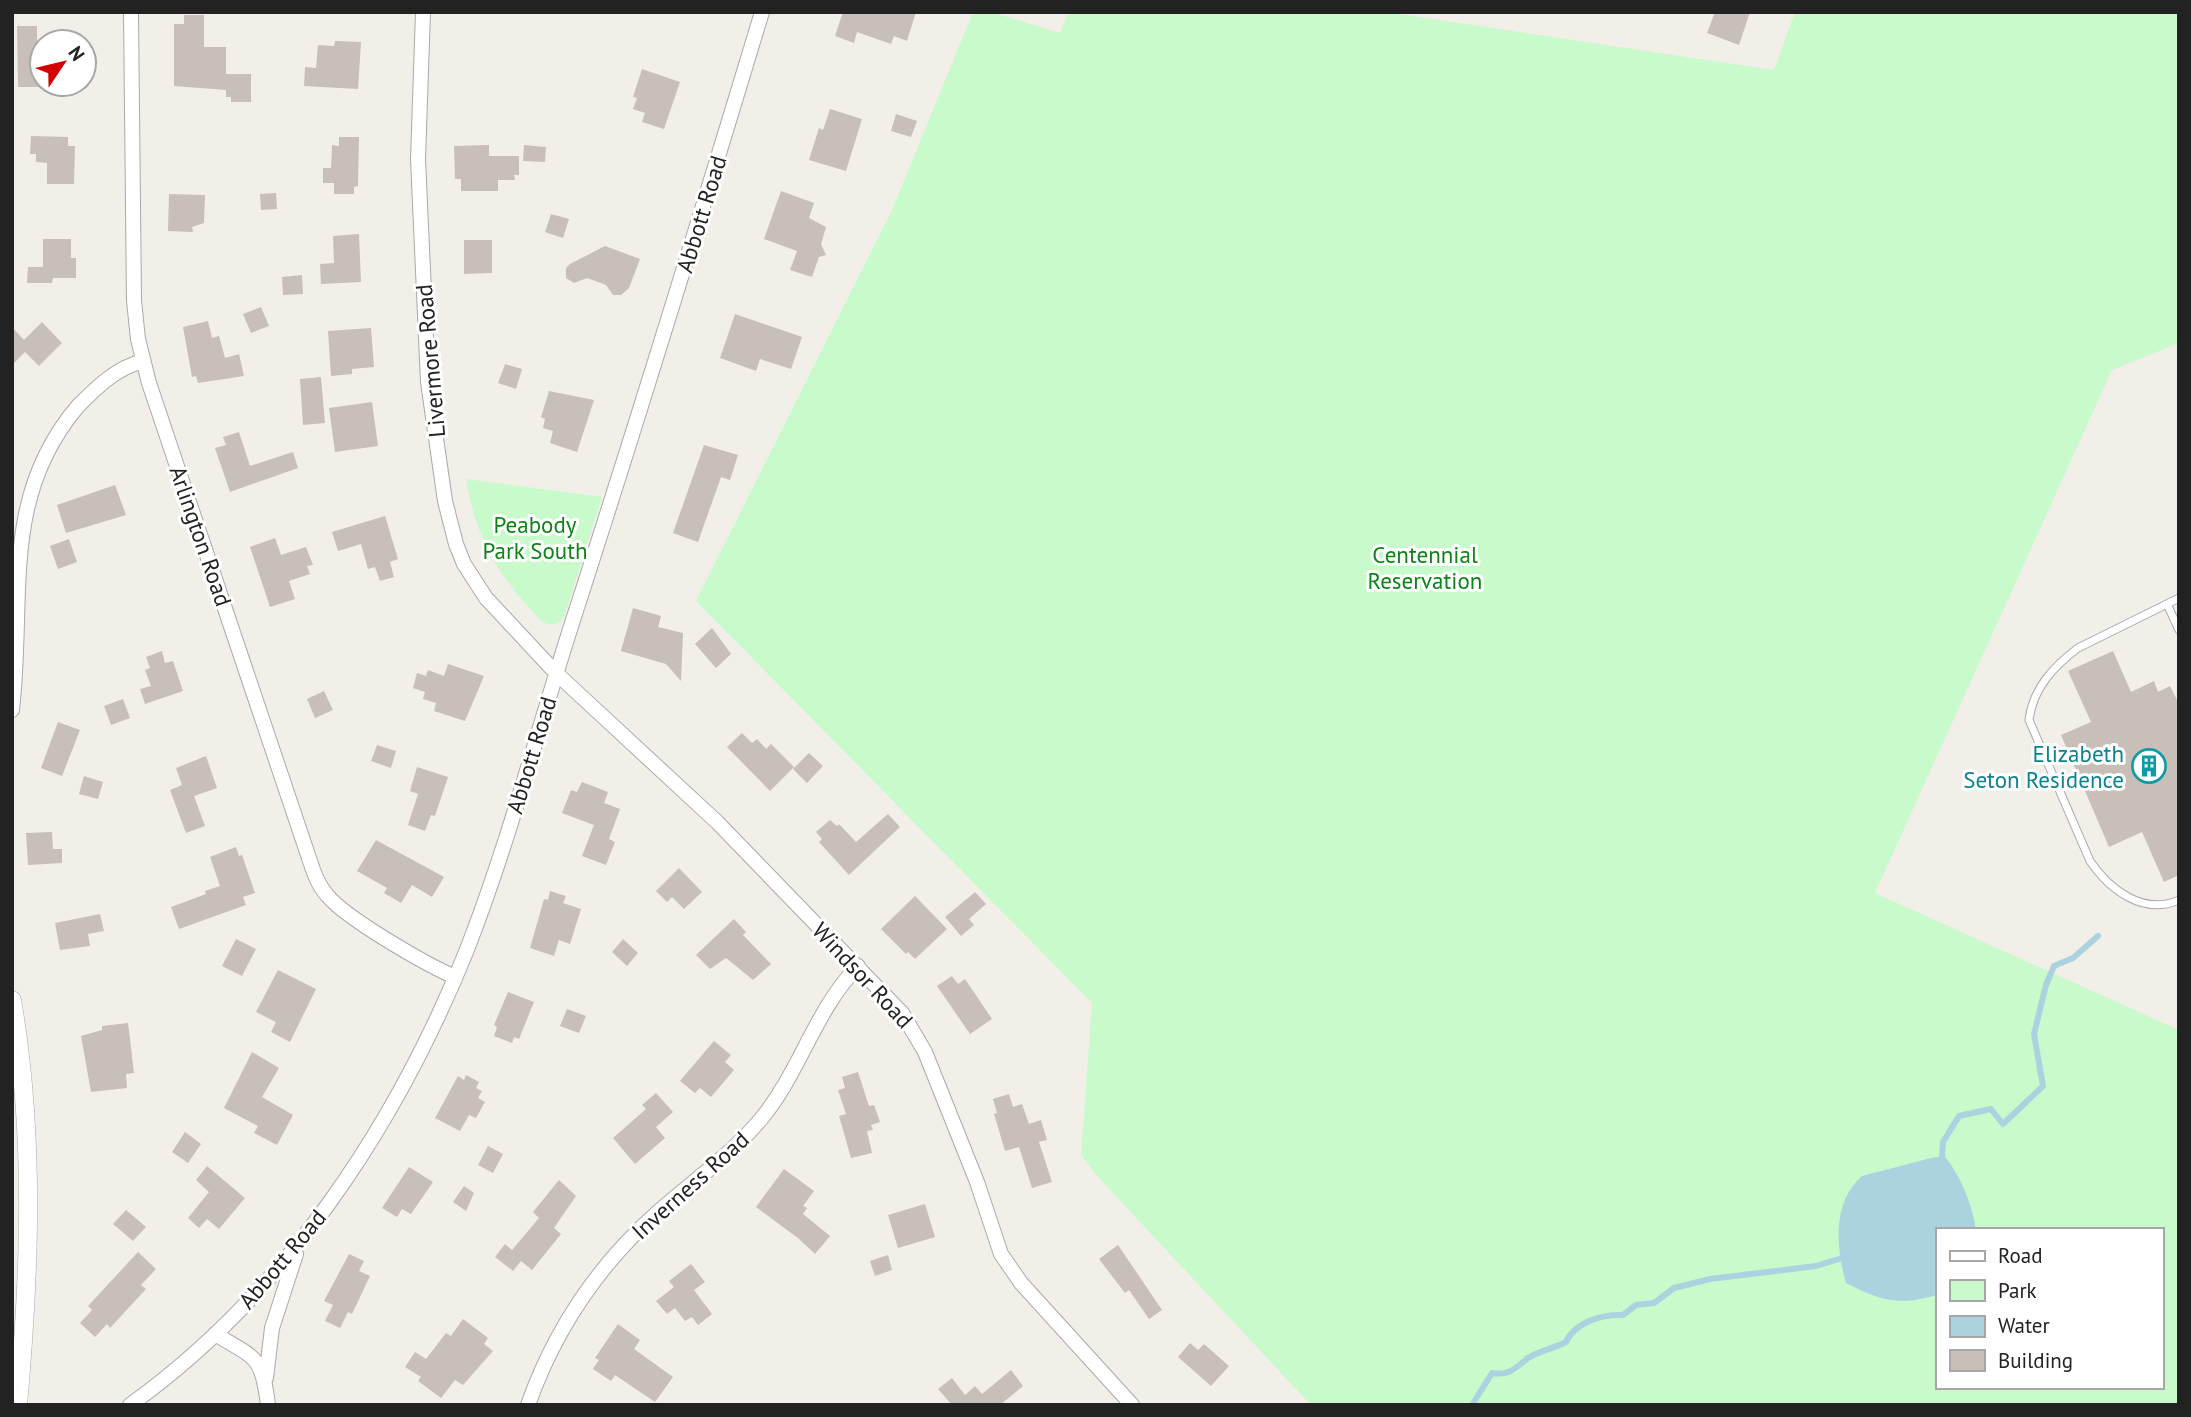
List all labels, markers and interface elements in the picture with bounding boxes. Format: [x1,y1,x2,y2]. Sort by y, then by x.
north arrow [28,28,98,98]
text: N [64,41,90,65]
street label: Abbott Road [669,152,733,276]
street label: Livermore Road [409,283,451,439]
street label: Arlington Road [163,462,239,610]
park label: Peabody Park South [482,510,588,565]
park label: Centennial Reservation [1368,540,1482,595]
street label: Abbott Road [499,693,563,817]
place label: Elizabeth Seton Residence [1963,739,2124,794]
building icon: Elizabeth Seton Residence [2130,747,2168,785]
street label: Windsor Road [806,916,920,1034]
street label: Inverness Road [625,1125,755,1245]
street label: Abbott Road [232,1203,332,1315]
legend [1936,1228,2163,1389]
text: Road [1998,1242,2042,1269]
text: Park [1998,1277,2037,1304]
text: Water [1998,1312,2050,1339]
text: Building [1998,1347,2073,1374]

